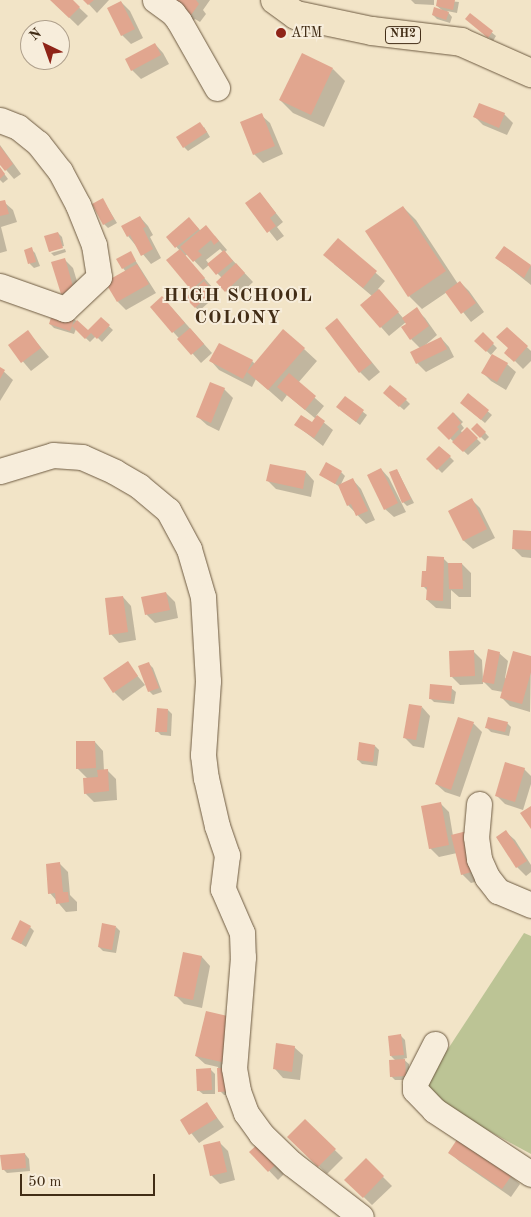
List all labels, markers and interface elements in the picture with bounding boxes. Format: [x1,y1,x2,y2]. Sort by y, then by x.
north arrow [20,20,70,70]
place label: ATM [291,25,322,41]
text: N [27,26,44,43]
road number: NH2 [384,26,422,44]
marker: ATM [275,27,287,39]
district label: HIGH SCHOOL COLONY [162,286,314,330]
scale bar [22,1164,158,1196]
text: 50 m [28,1175,62,1190]

